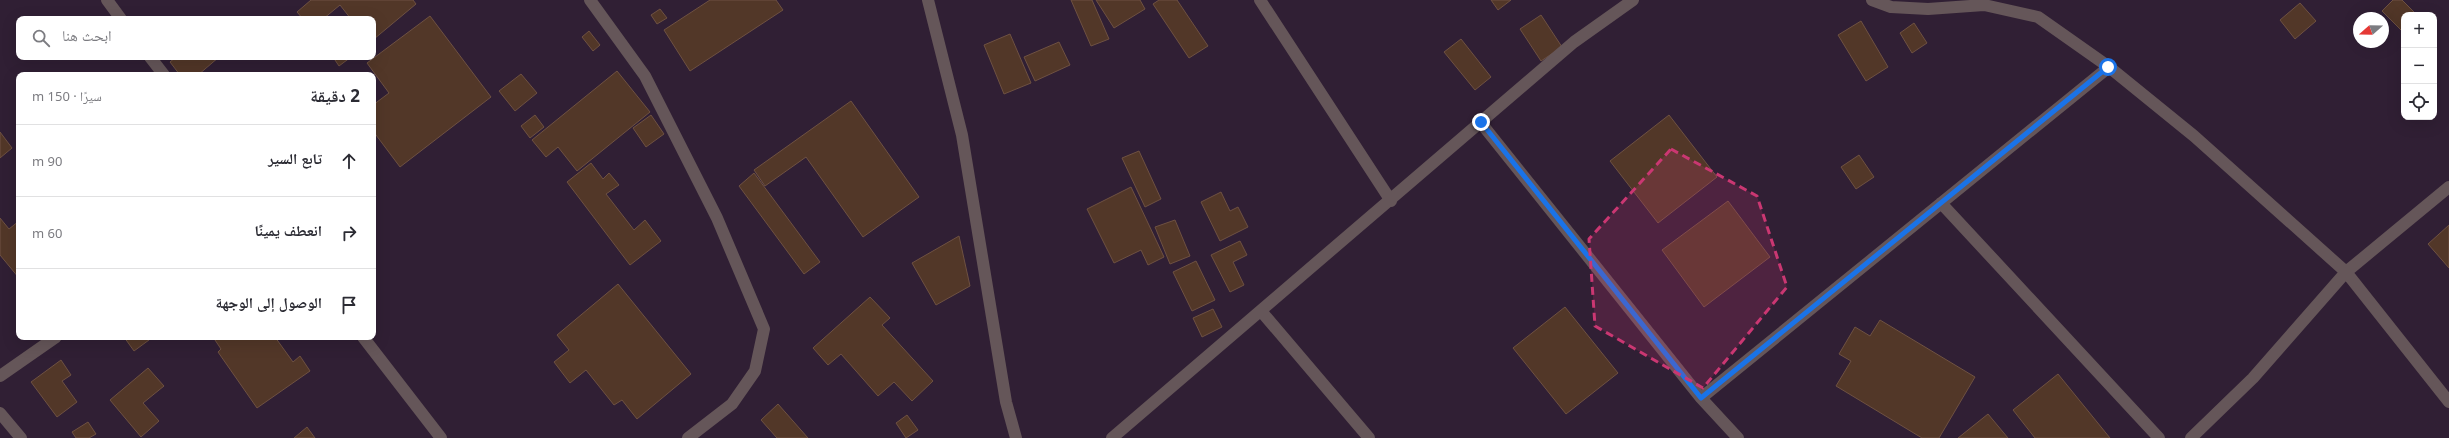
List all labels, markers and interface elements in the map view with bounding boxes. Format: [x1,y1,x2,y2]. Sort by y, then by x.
north arrow [2353,12,2389,48]
map controls [2401,12,2437,120]
button: + [2401,12,2437,48]
search box [16,16,376,60]
text: ابحث هنا [62,25,112,45]
icon: search [30,27,52,49]
button: − [2401,48,2437,84]
route start [2099,58,2117,76]
text: 2 دقيقة [310,84,360,107]
button: locate [2401,84,2437,120]
text: سيرًا · 150 m [32,87,102,105]
route end [1472,113,1490,131]
text: تابع السير [268,148,322,168]
icon: ahead [338,150,360,172]
text: 90 m [32,152,62,170]
text: انعطف يمينًا [254,220,322,240]
icon: right [338,222,360,244]
text: 60 m [32,224,62,242]
text: الوصول إلى الوجهة [216,292,322,312]
icon: arrive [338,294,360,316]

